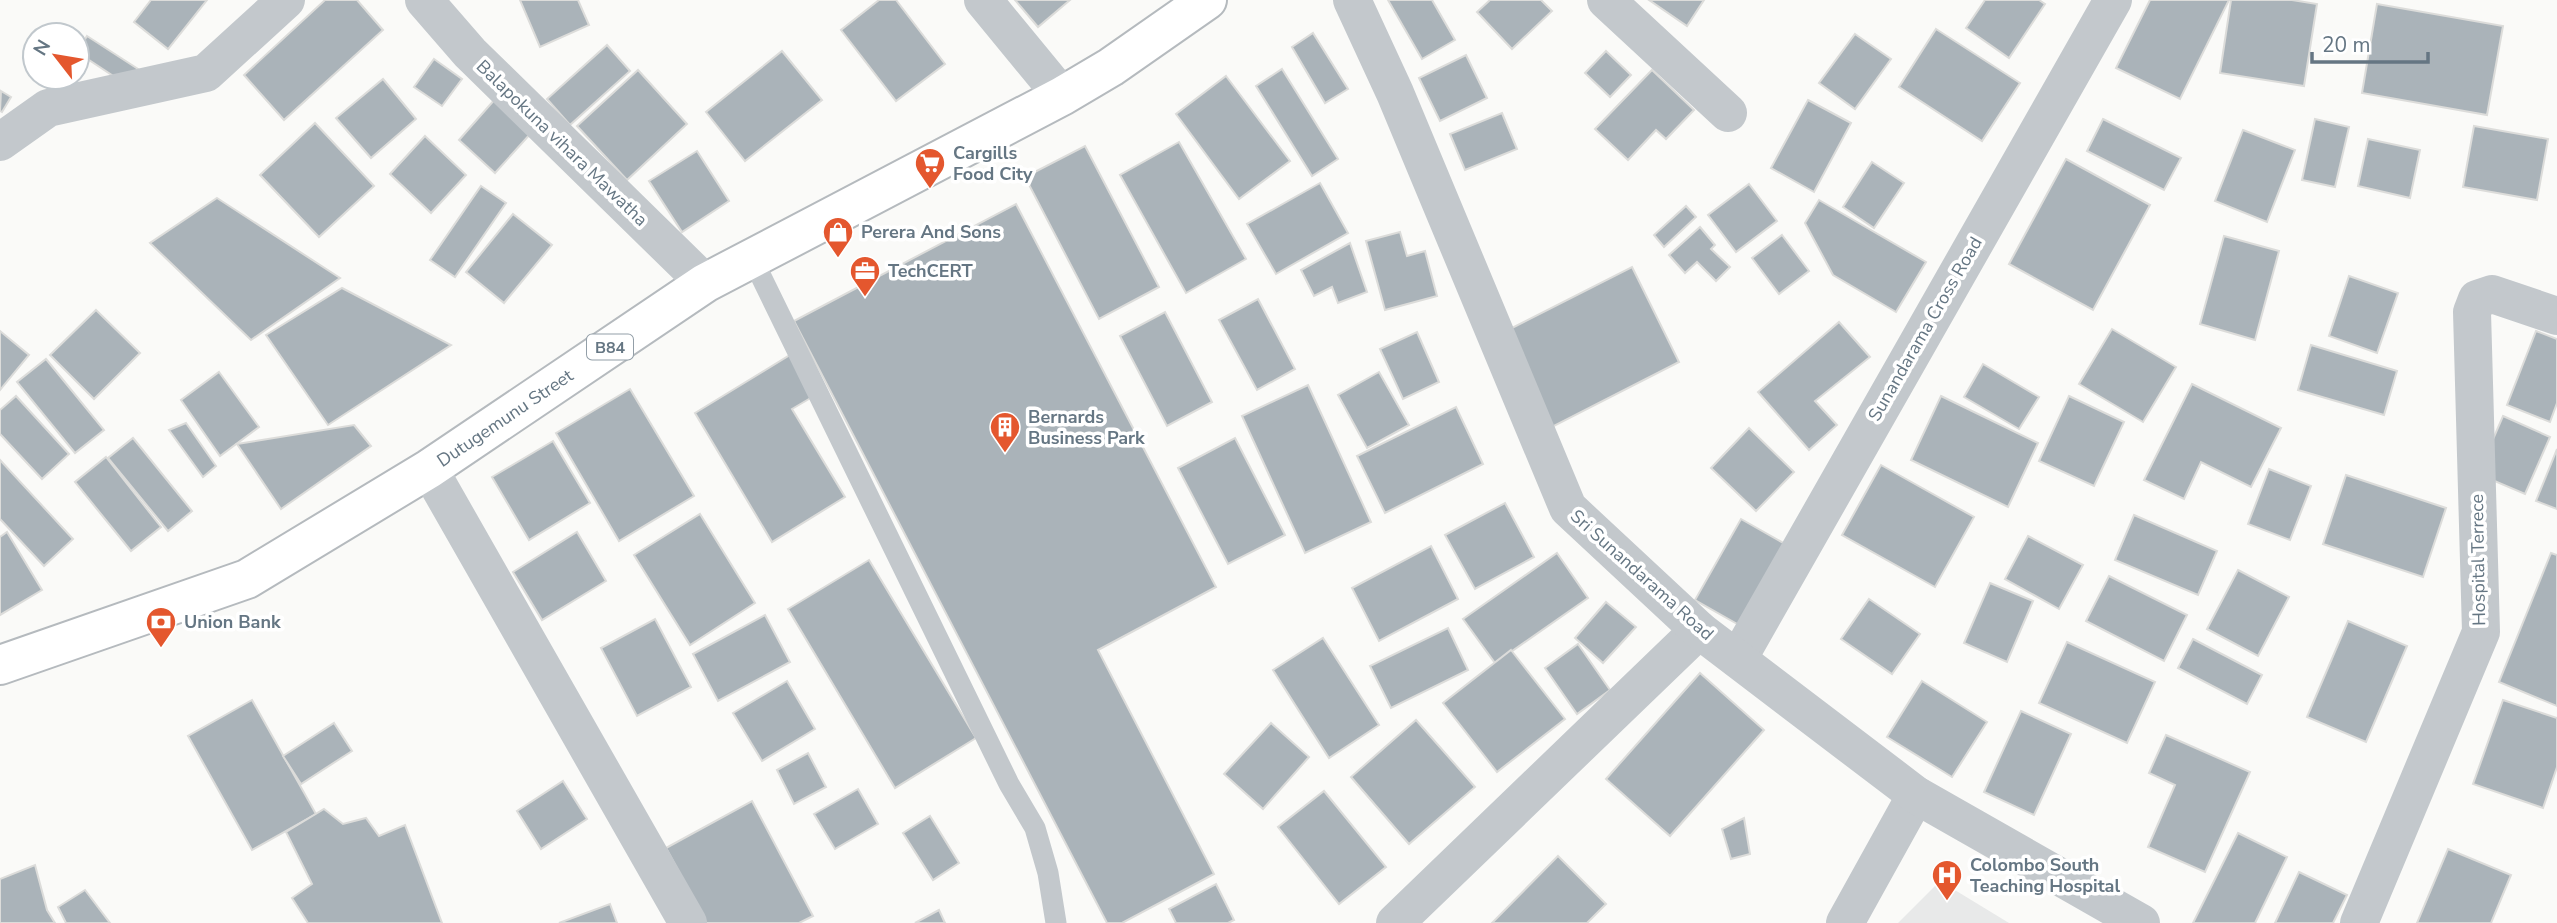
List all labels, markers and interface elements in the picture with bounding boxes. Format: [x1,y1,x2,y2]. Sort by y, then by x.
north arrow [21,21,91,91]
scale bar [2312,21,2428,65]
text: 20 m [2322,31,2371,59]
text: N [27,35,57,61]
street label: Balapokuna vihara Mawatha [471,55,653,231]
place label: Cargills Food City [953,141,1033,186]
supermarket icon: Cargills Food City [913,146,947,190]
shop icon: Perera And Sons [821,215,855,259]
place label: Perera And Sons [861,220,1001,244]
street label: Sunandarama Cross Road [1862,233,1988,425]
office icon: TechCERT [848,254,882,298]
place label: TechCERT [888,259,974,283]
road number: B84 [587,334,633,360]
street label: Dutugemunu Street [432,363,578,473]
place label: Bernards Business Park [1028,405,1145,450]
building icon: Bernards Business Park [988,410,1022,454]
street label: Hospital Terrece [2465,494,2491,626]
street label: Sri Sunandarama Road [1565,504,1719,646]
bank icon: Union Bank [144,605,178,649]
place label: Union Bank [184,610,281,634]
place label: Colombo South Teaching Hospital [1970,853,2120,898]
hospital icon: Colombo South Teaching Hospital [1930,858,1964,902]

